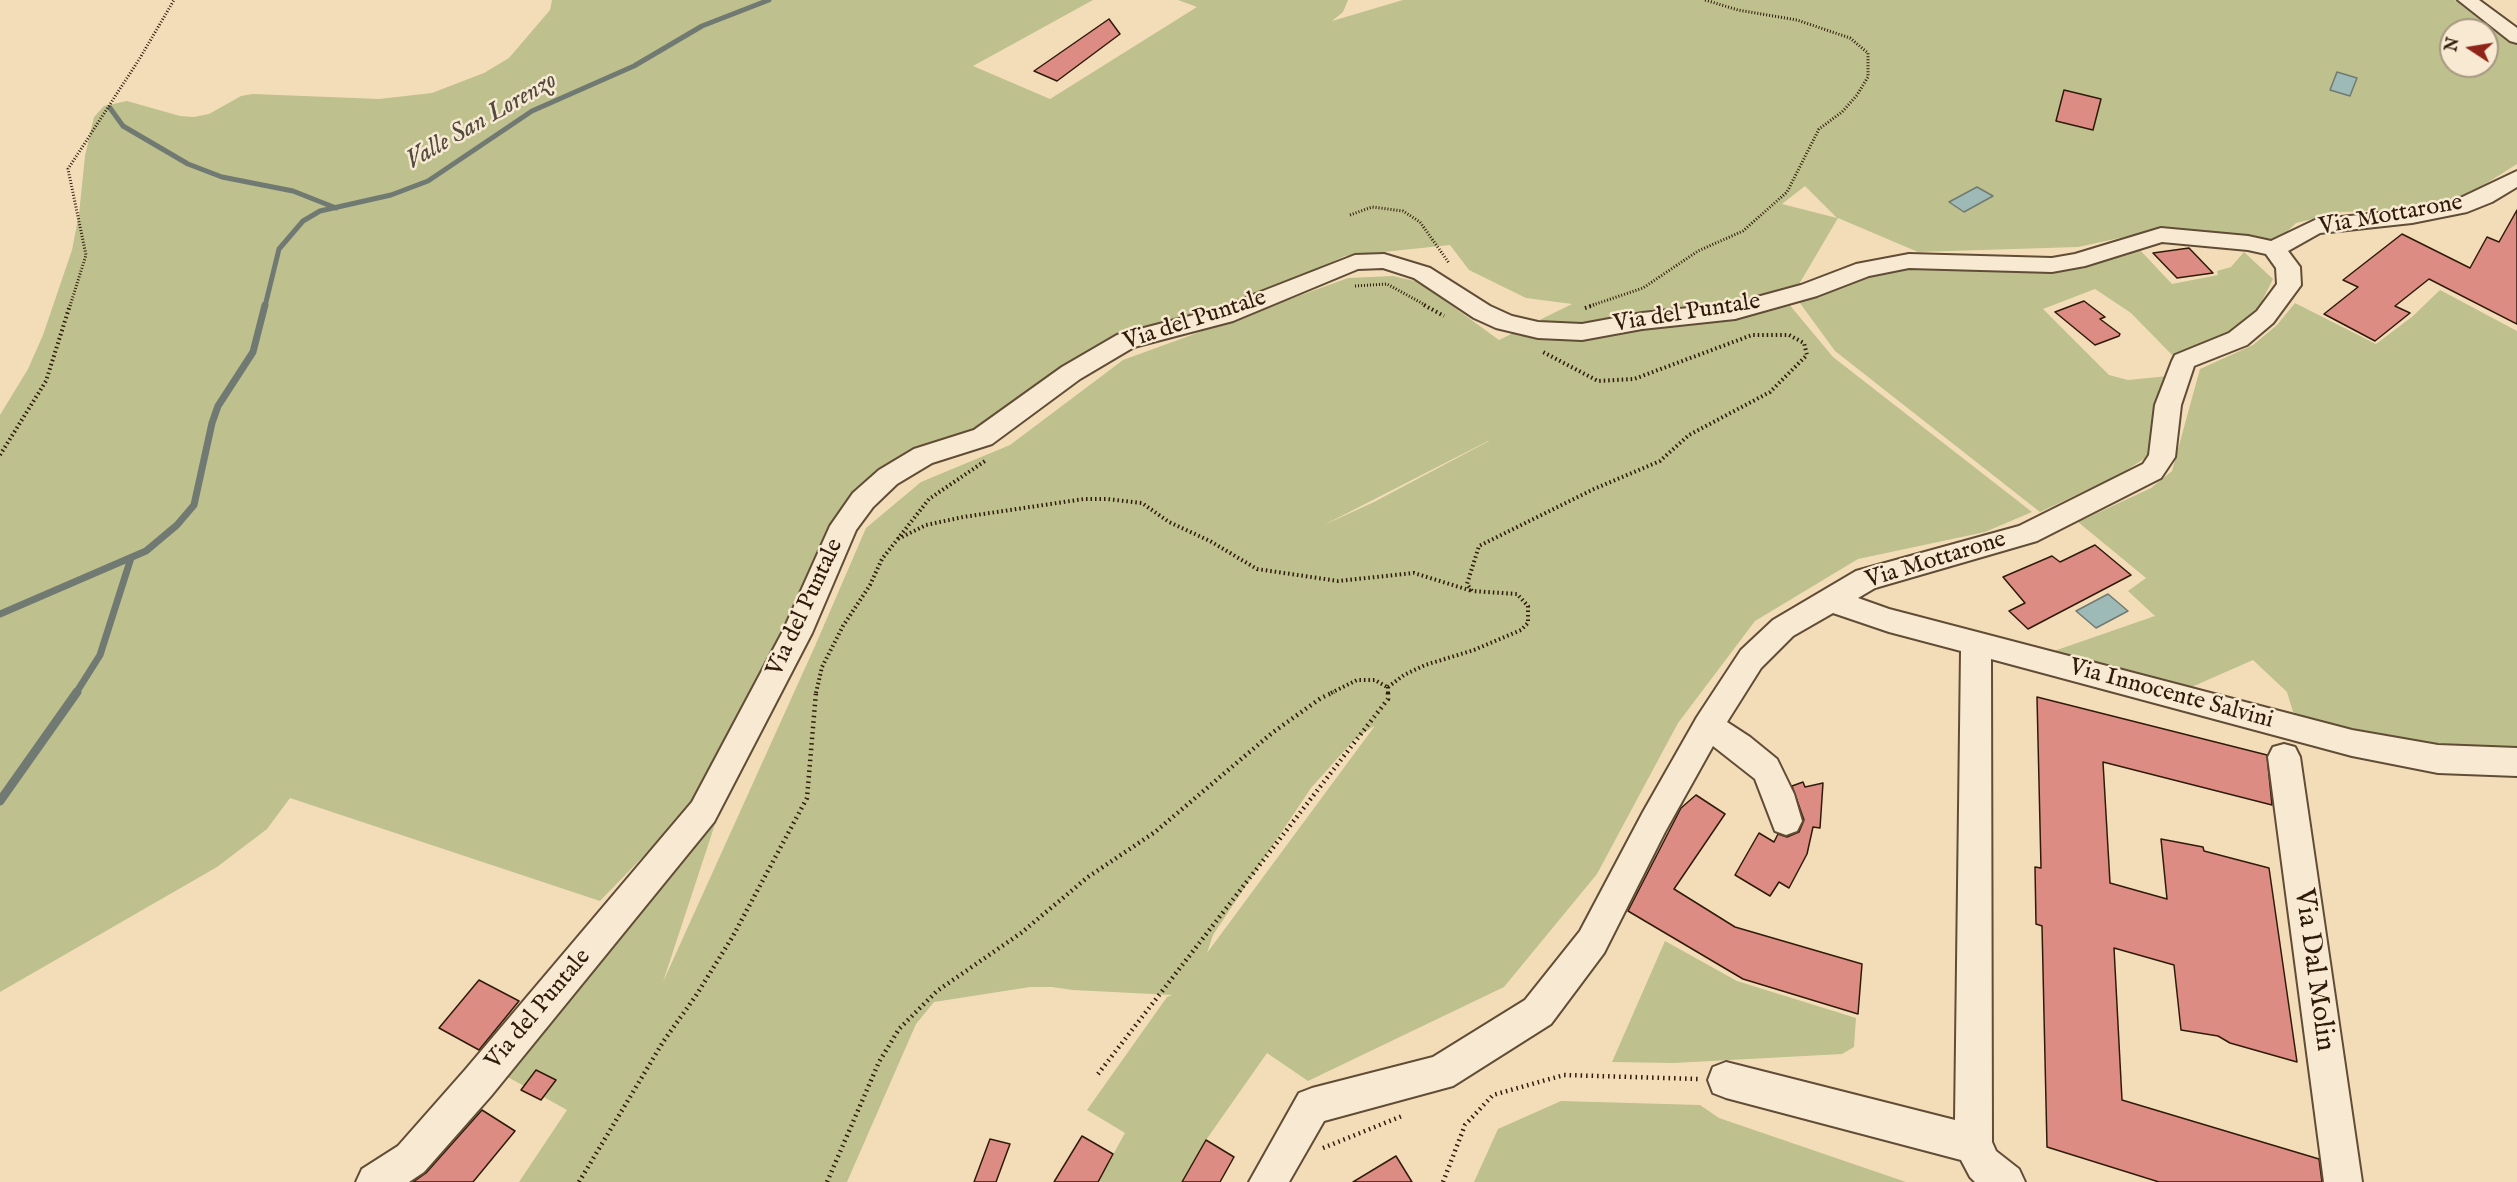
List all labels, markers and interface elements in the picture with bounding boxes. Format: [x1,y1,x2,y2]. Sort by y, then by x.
north arrow [2439,18,2499,78]
text: N [2442,36,2465,54]
water label: Valle San Lorenzo [401,66,563,178]
street label: Via Mottarone [2317,189,2465,243]
street label: Via del Puntale [1120,284,1270,358]
street label: Via del Puntale [1611,288,1763,340]
street label: Via Mottarone [1862,526,2010,596]
street label: Via del Puntale [762,535,850,681]
street label: Via Innocente Salvini [2066,654,2276,736]
street label: Via Dal Molin [2285,887,2341,1053]
street label: Via del Puntale [480,944,598,1076]

